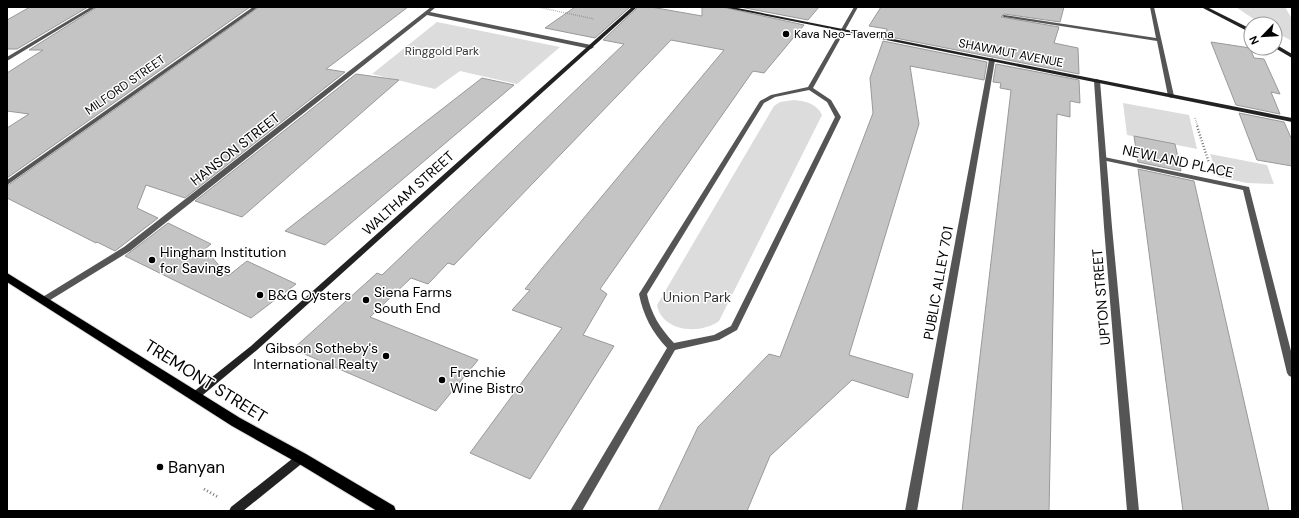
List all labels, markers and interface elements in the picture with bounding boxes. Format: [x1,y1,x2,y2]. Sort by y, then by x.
north arrow [1243,16,1283,56]
place label: Kava Neo-Taverna [794,26,894,42]
marker: Kava Neo-Taverna [781,29,791,39]
text: N [1246,34,1262,47]
street label: SHAWMUT AVENUE [957,35,1065,71]
park label: Ringgold Park [405,43,479,59]
street label: MILFORD STREET [82,51,168,119]
street label: HANSON STREET [187,108,283,190]
street label: NEWLAND PLACE [1121,140,1235,182]
street label: WALTHAM STREET [358,147,458,239]
street label: PUBLIC ALLEY 701 [919,225,957,341]
place label: Hingham Institution for Savings [160,243,286,277]
street label: UPTON STREET [1088,248,1114,346]
marker: Hingham Institution for Savings [147,255,157,265]
place label: Siena Farms South End [374,283,452,317]
place label: B&G Oysters [268,286,351,304]
park label: Union Park [663,288,731,306]
marker: B&G Oysters [255,290,265,300]
marker: Siena Farms South End [361,295,371,305]
street label: TREMONT STREET [141,334,272,428]
place label: Gibson Sotheby's International Realty [253,339,378,373]
marker: Gibson Sotheby's International Realty [381,351,391,361]
place label: Frenchie Wine Bistro [450,363,524,397]
marker: Frenchie Wine Bistro [437,375,447,385]
place label: Banyan [168,456,225,478]
marker: Banyan [155,462,165,472]

